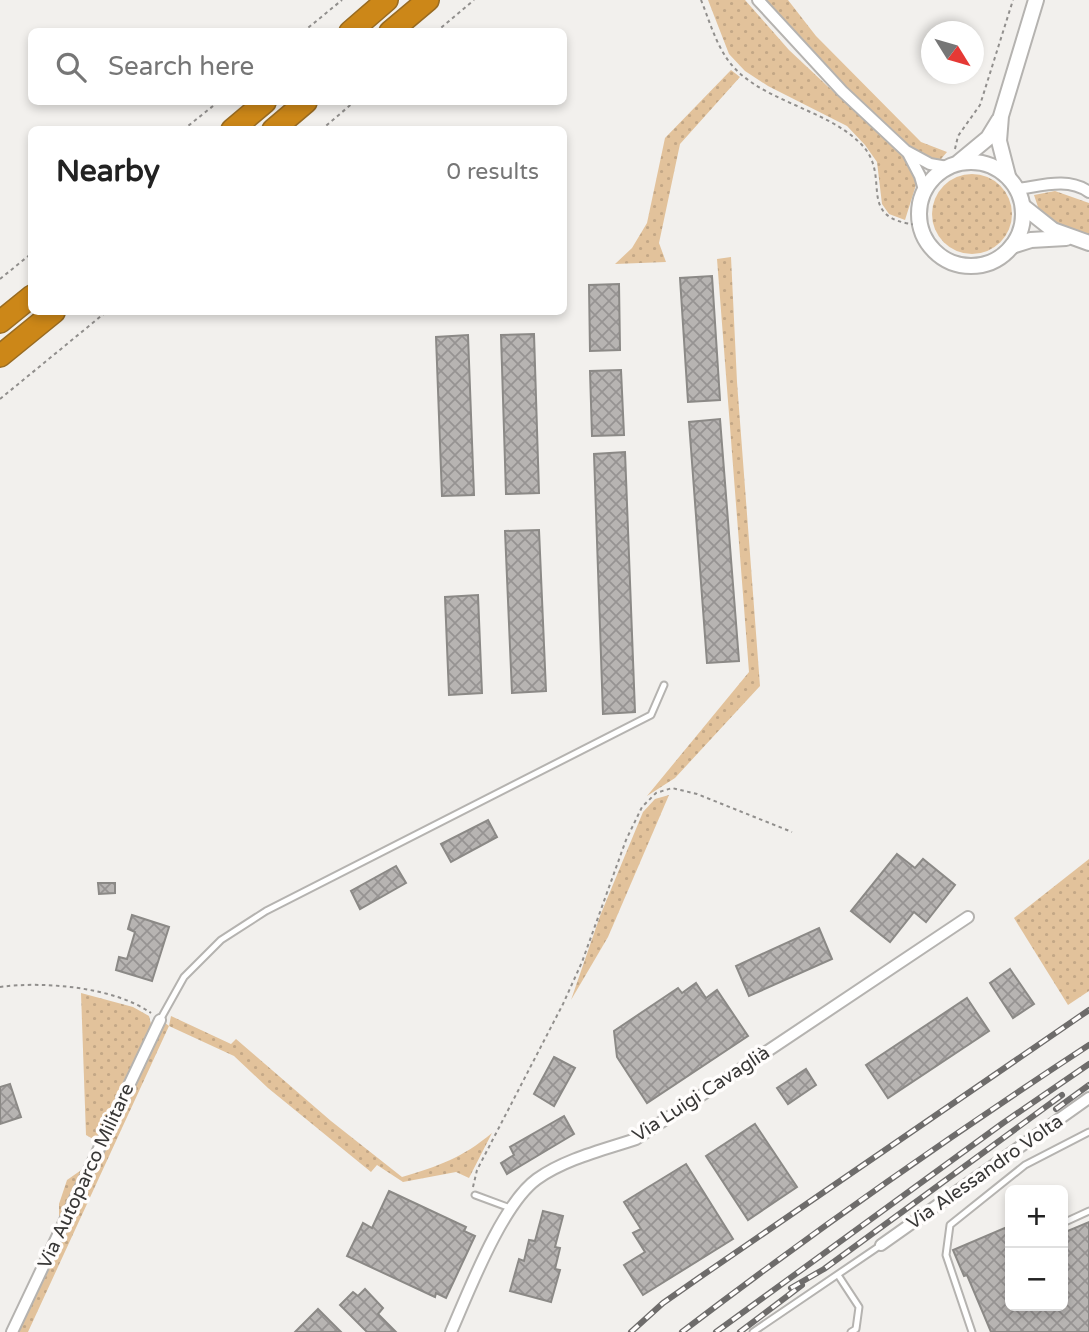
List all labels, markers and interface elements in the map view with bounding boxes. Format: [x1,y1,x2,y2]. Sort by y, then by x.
north arrow [921,21,984,84]
search box [28,28,567,105]
icon: search [52,48,90,86]
text: Search here [108,51,254,82]
text: Nearby [56,153,160,190]
text: 0 results [446,158,539,186]
street label: Via Luigi Cavaglià [628,1042,774,1146]
street label: Via Autoparco Militare [33,1080,139,1272]
street label: Via Alessandro Volta [903,1110,1067,1234]
map controls [1005,1185,1068,1311]
button: + [1005,1185,1068,1248]
button: − [1005,1248,1068,1311]

